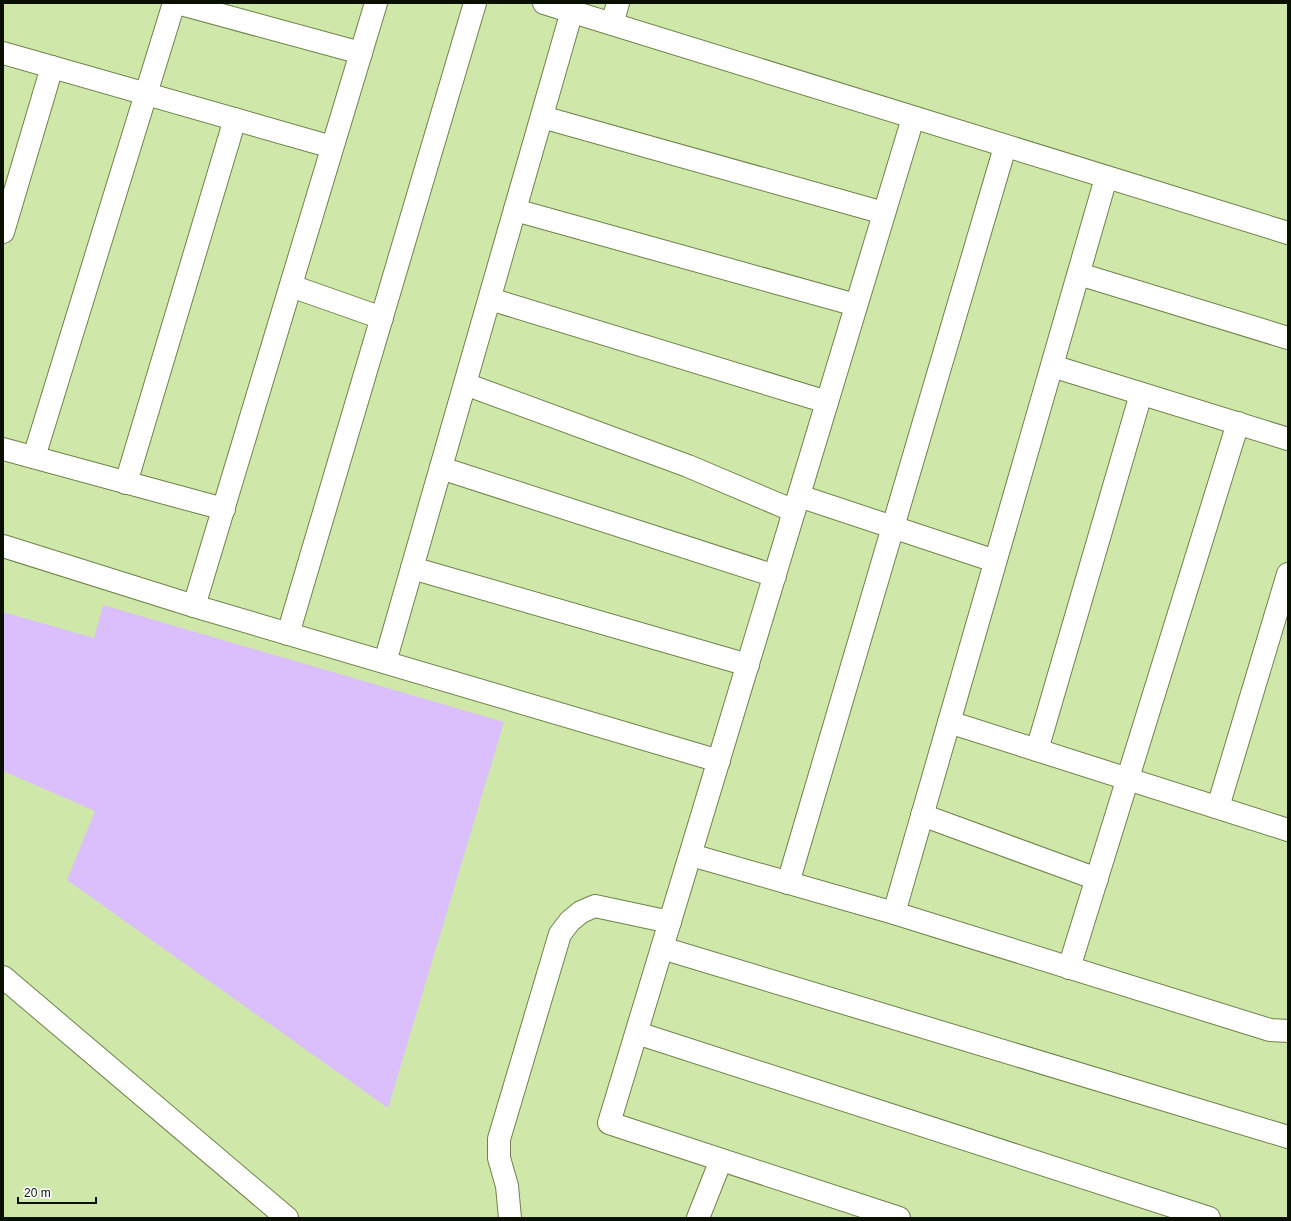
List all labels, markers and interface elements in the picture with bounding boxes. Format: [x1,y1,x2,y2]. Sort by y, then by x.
scale bar [18,1179,96,1205]
text: 20 m [24,1186,51,1200]

